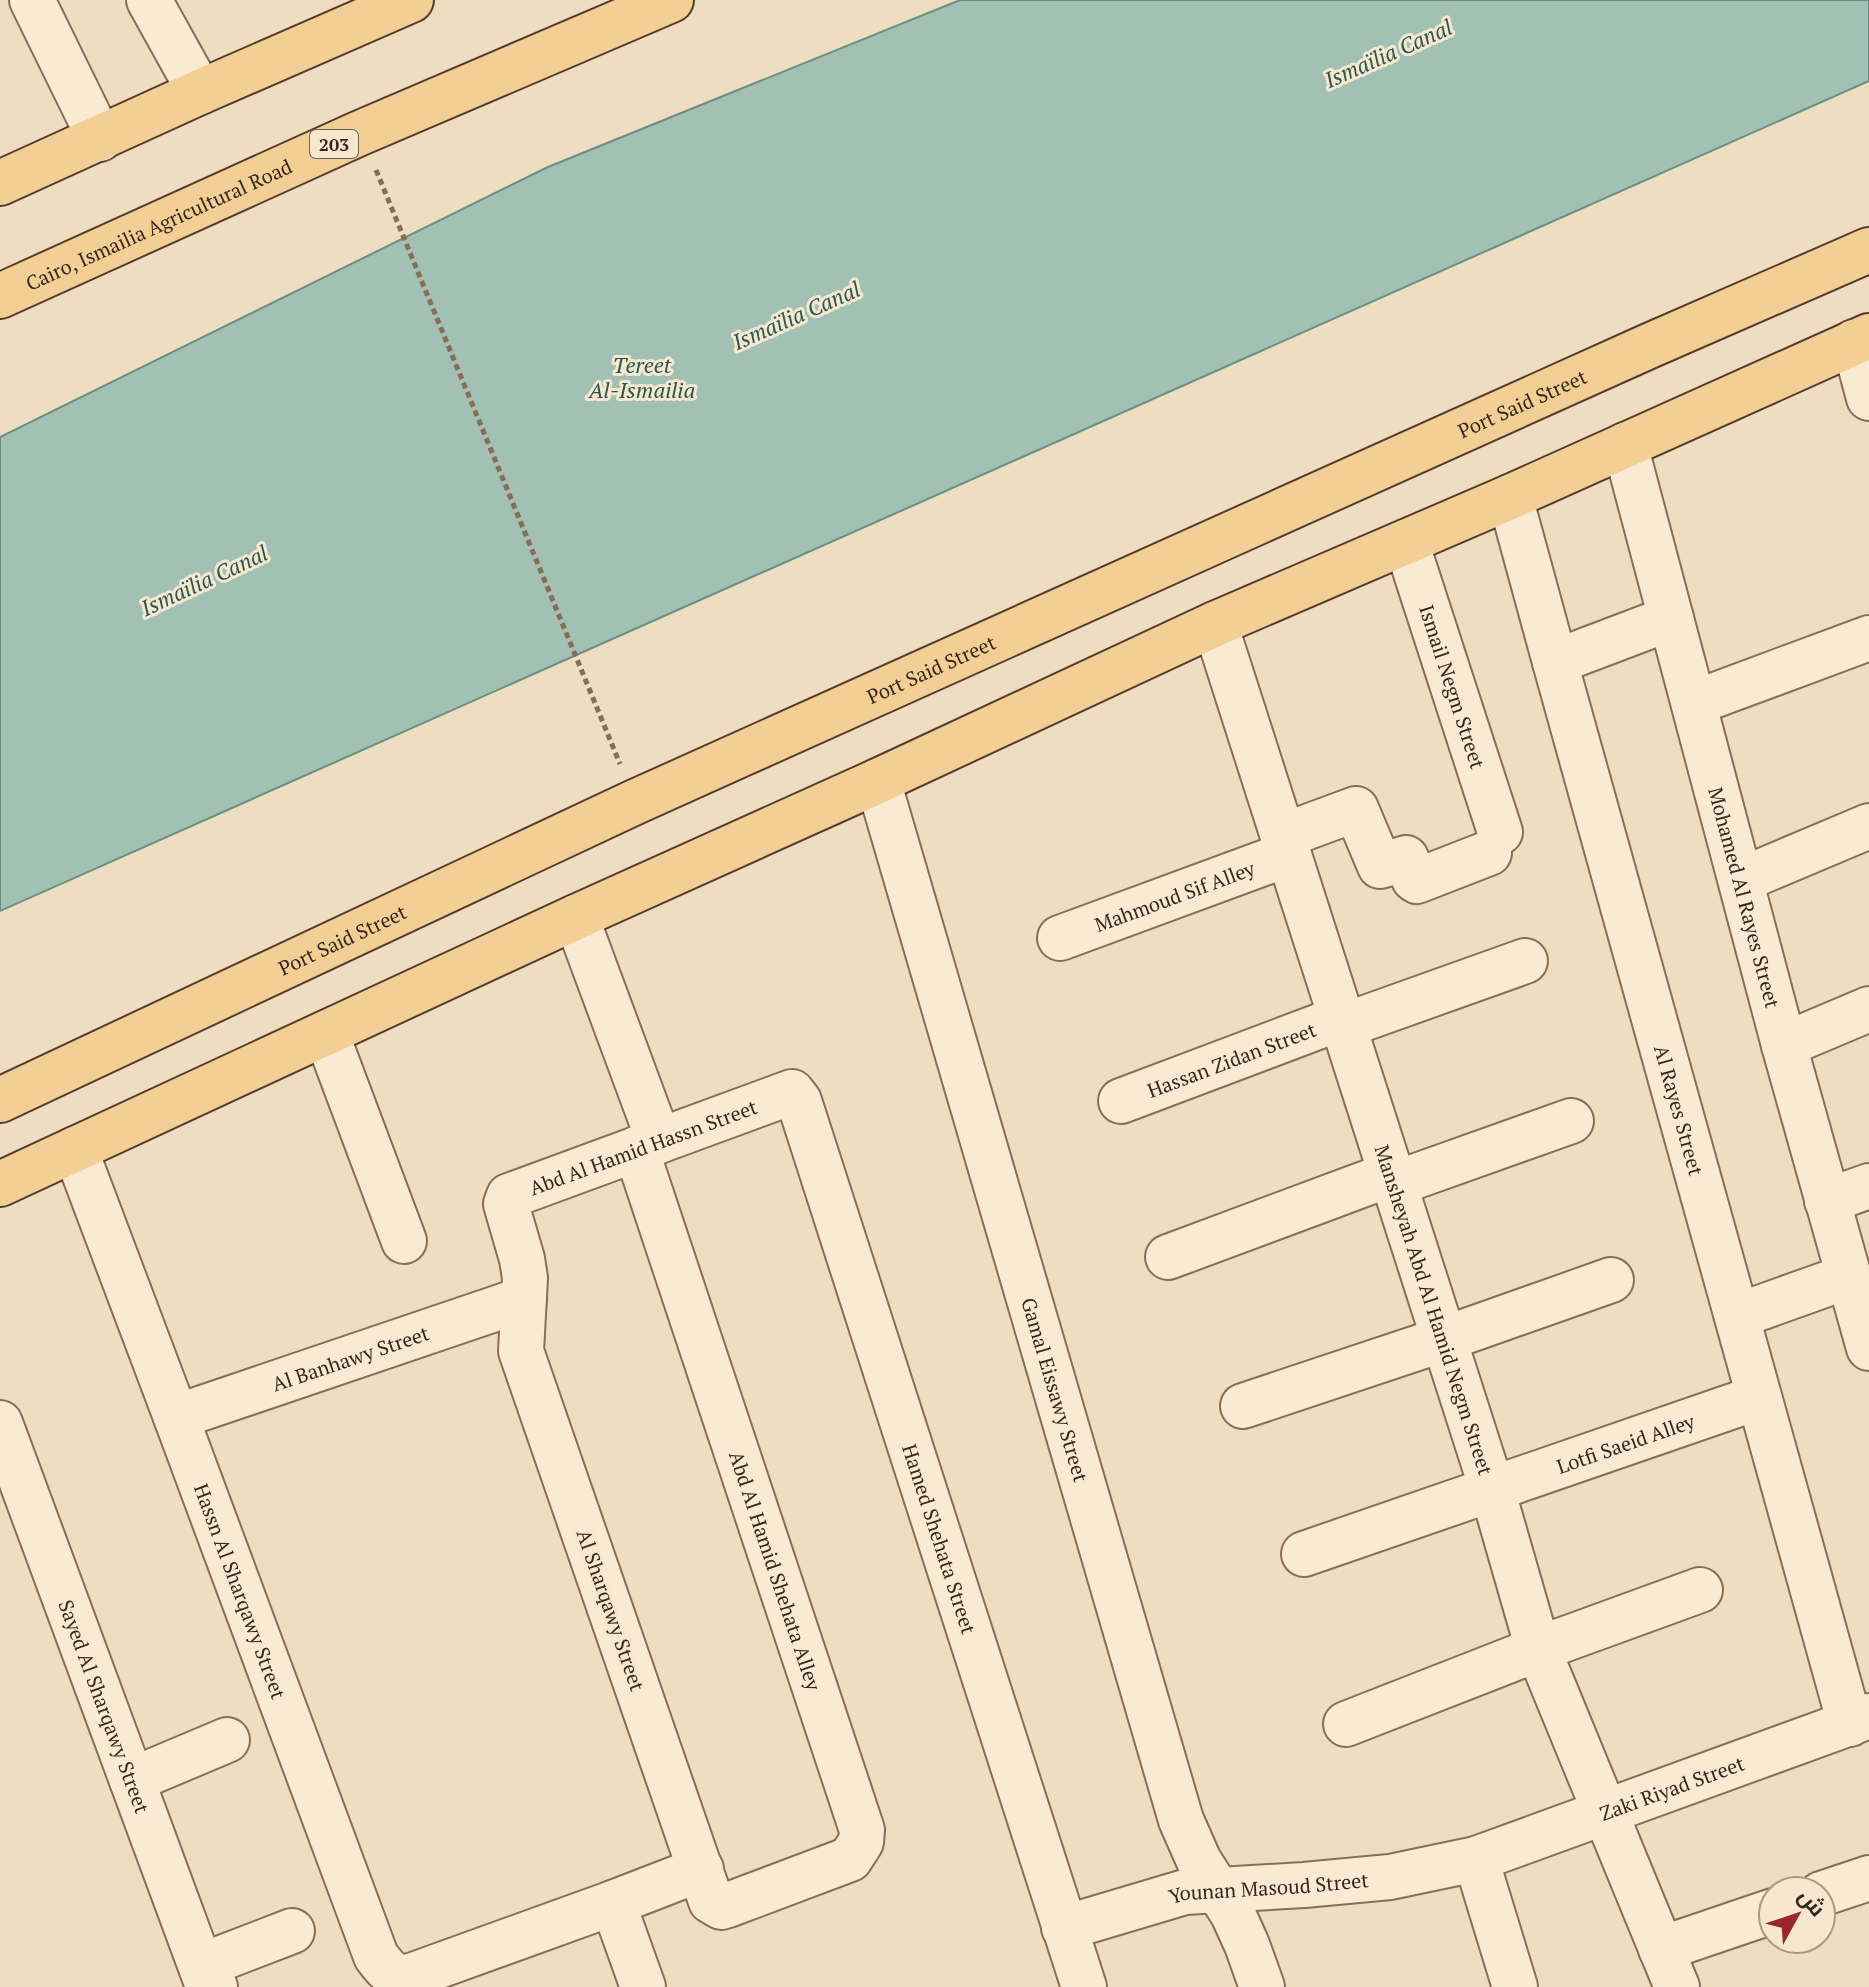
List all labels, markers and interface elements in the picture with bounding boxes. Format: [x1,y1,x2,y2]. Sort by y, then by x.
water label: Ismaïlia Canal [1319,12,1456,94]
road number: 203 [310,130,358,158]
street label: Cairo, Ismailia Agricultural Road [21,152,296,296]
water label: Ismaïlia Canal [727,274,864,356]
water label: Tereet Al-Ismailia [587,350,695,404]
street label: Port Said Street [1453,362,1591,444]
water label: Ismaïlia Canal [135,538,272,622]
street label: Ismail Negm Street [1414,601,1492,773]
street label: Port Said Street [862,628,1000,710]
street label: Mohamed Al Rayes Street [1703,784,1787,1011]
street label: Mahmoud Sif Alley [1091,854,1259,938]
street label: Port Said Street [274,897,411,981]
street label: Hassan Zidan Street [1143,1015,1320,1103]
street label: Al Rayes Street [1648,1042,1711,1179]
street label: Abd Al Hamid Hassn Street [525,1092,761,1201]
street label: Mansheyah Abd Al Hamid Negm Street [1369,1141,1500,1479]
street label: Gamal Eissawy Street [1016,1294,1095,1486]
street label: Al Banhawy Street [268,1319,433,1397]
street label: Lotfi Saeid Alley [1553,1407,1699,1479]
street label: Hamed Shehata Street [897,1440,983,1638]
street label: Abd Al Hamid Shehata Alley [724,1447,828,1694]
street label: Hassn Al Sharqawy Street [188,1479,293,1703]
street label: Al Sharqawy Street [571,1526,652,1695]
street label: Sayed Al Sharqawy Street [53,1596,157,1817]
street label: Zaki Riyad Street [1596,1749,1748,1826]
street label: Younan Masoud Street [1165,1866,1370,1910]
north arrow [1757,1875,1837,1955]
text: ش [1793,1882,1833,1922]

